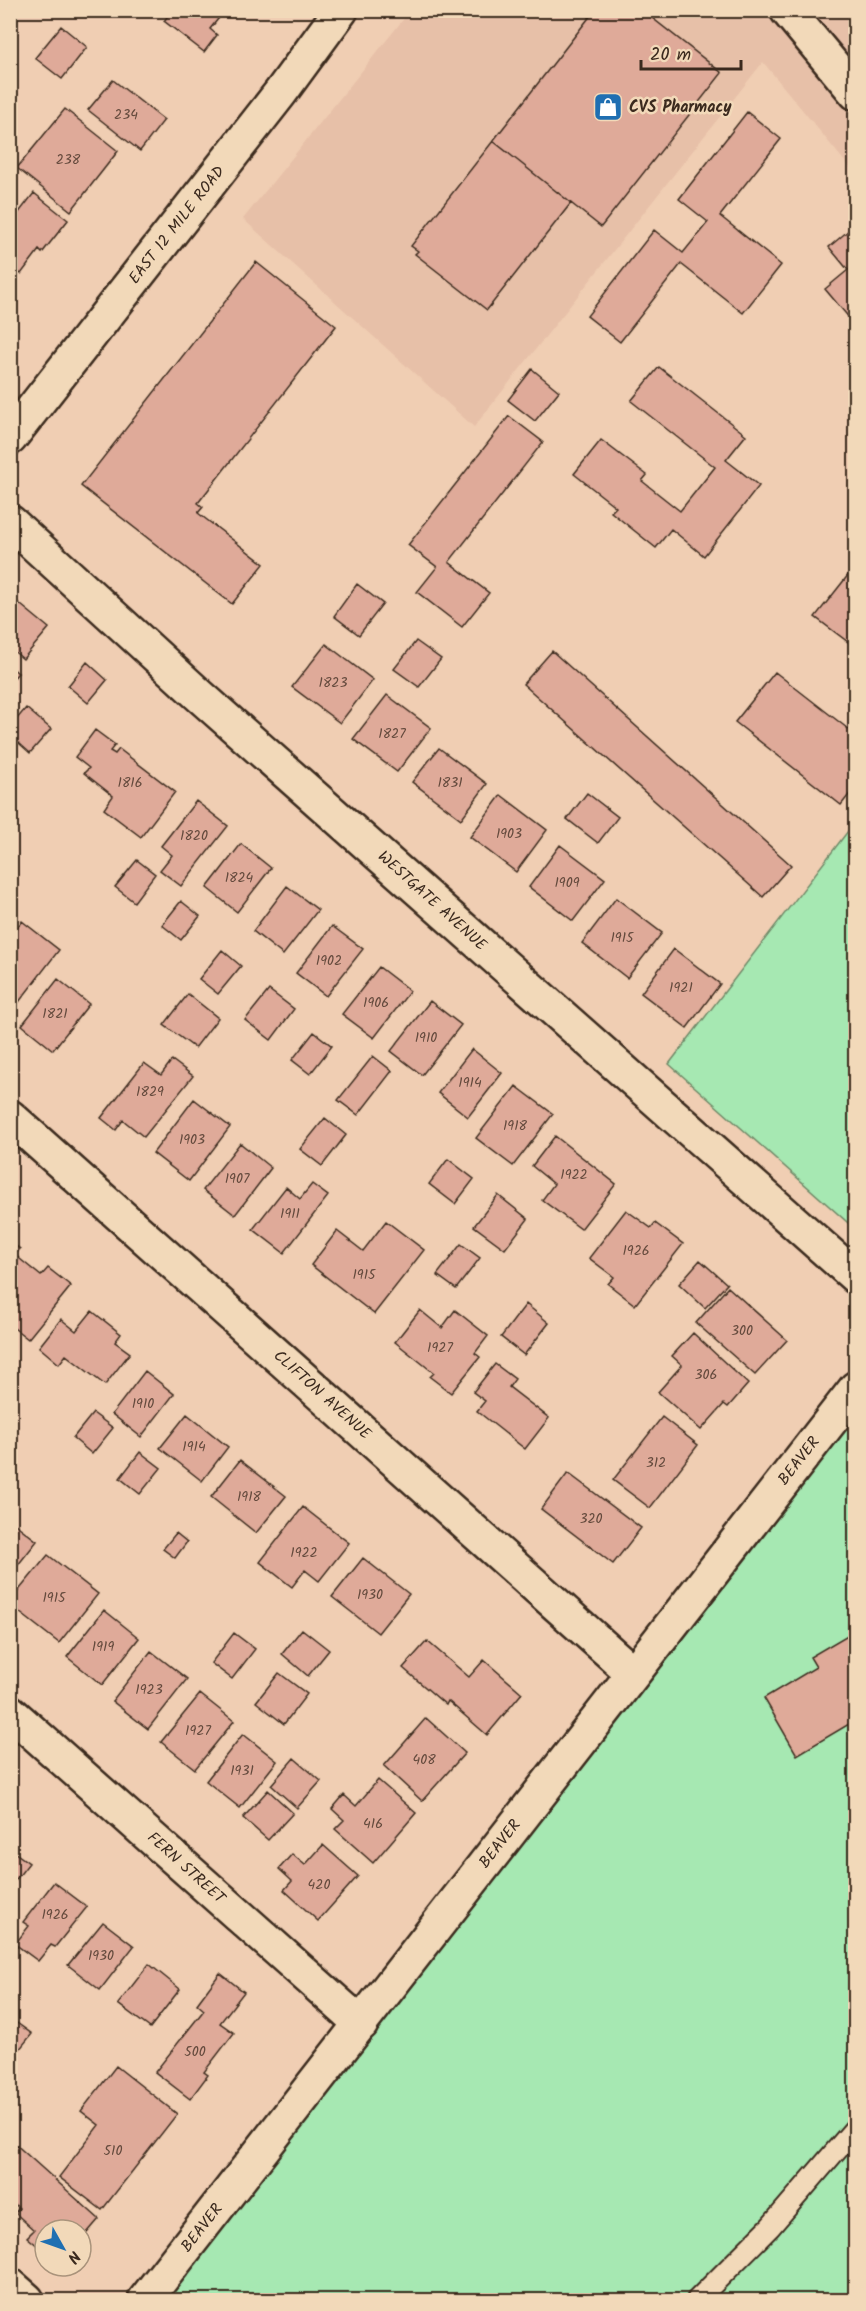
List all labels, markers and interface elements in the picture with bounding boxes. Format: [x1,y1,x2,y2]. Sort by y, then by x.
scale bar [641,33,742,71]
text: 20 m [650,41,691,70]
shop icon: CVS Pharmacy [592,91,624,123]
place label: CVS Pharmacy [629,95,732,120]
house number: 234 [114,104,138,126]
house number: 238 [56,149,81,171]
street label: EAST 12 MILE ROAD [123,160,231,290]
house number: 1823 [319,672,347,694]
house number: 1827 [378,723,406,745]
house number: 1816 [117,772,143,794]
house number: 1831 [437,772,463,794]
house number: 1903 [496,823,522,845]
house number: 1820 [180,825,208,847]
street label: WESTGATE AVENUE [372,845,493,958]
house number: 1824 [225,867,254,889]
house number: 1909 [554,872,580,894]
house number: 1915 [610,927,635,949]
house number: 1902 [316,950,342,972]
house number: 1921 [669,977,693,999]
house number: 1906 [363,992,389,1014]
house number: 1821 [42,1003,68,1025]
house number: 1910 [415,1027,437,1049]
house number: 1914 [458,1072,482,1094]
house number: 1829 [136,1081,164,1103]
house number: 1918 [503,1115,528,1137]
house number: 1903 [179,1129,205,1151]
house number: 1922 [560,1164,588,1186]
house number: 1907 [225,1168,250,1190]
house number: 1911 [280,1203,300,1225]
house number: 1926 [622,1240,650,1262]
house number: 1915 [352,1264,377,1286]
house number: 300 [731,1320,753,1342]
house number: 1927 [427,1337,453,1359]
street label: CLIFTON AVENUE [267,1344,377,1446]
house number: 306 [695,1364,717,1386]
house number: 1910 [132,1393,154,1415]
street label: BEAVER [772,1431,826,1491]
house number: 1914 [182,1436,206,1458]
house number: 312 [646,1452,666,1474]
house number: 1918 [237,1486,262,1508]
house number: 320 [579,1508,603,1530]
house number: 1922 [290,1542,318,1564]
house number: 1930 [357,1584,383,1606]
house number: 1915 [42,1587,67,1609]
house number: 1919 [92,1636,114,1658]
house number: 1923 [135,1679,163,1701]
house number: 1927 [185,1720,211,1742]
house number: 408 [412,1749,436,1771]
house number: 1931 [230,1760,254,1782]
house number: 416 [363,1813,383,1835]
street label: BEAVER [473,1814,527,1874]
street label: FERN STREET [141,1826,232,1911]
house number: 420 [308,1874,330,1896]
house number: 1926 [41,1904,69,1926]
house number: 1930 [88,1945,114,1967]
house number: 500 [184,2041,206,2063]
house number: 510 [104,2140,122,2162]
street label: BEAVER [175,2198,229,2258]
north arrow [33,2218,93,2278]
text: N [61,2245,86,2269]

